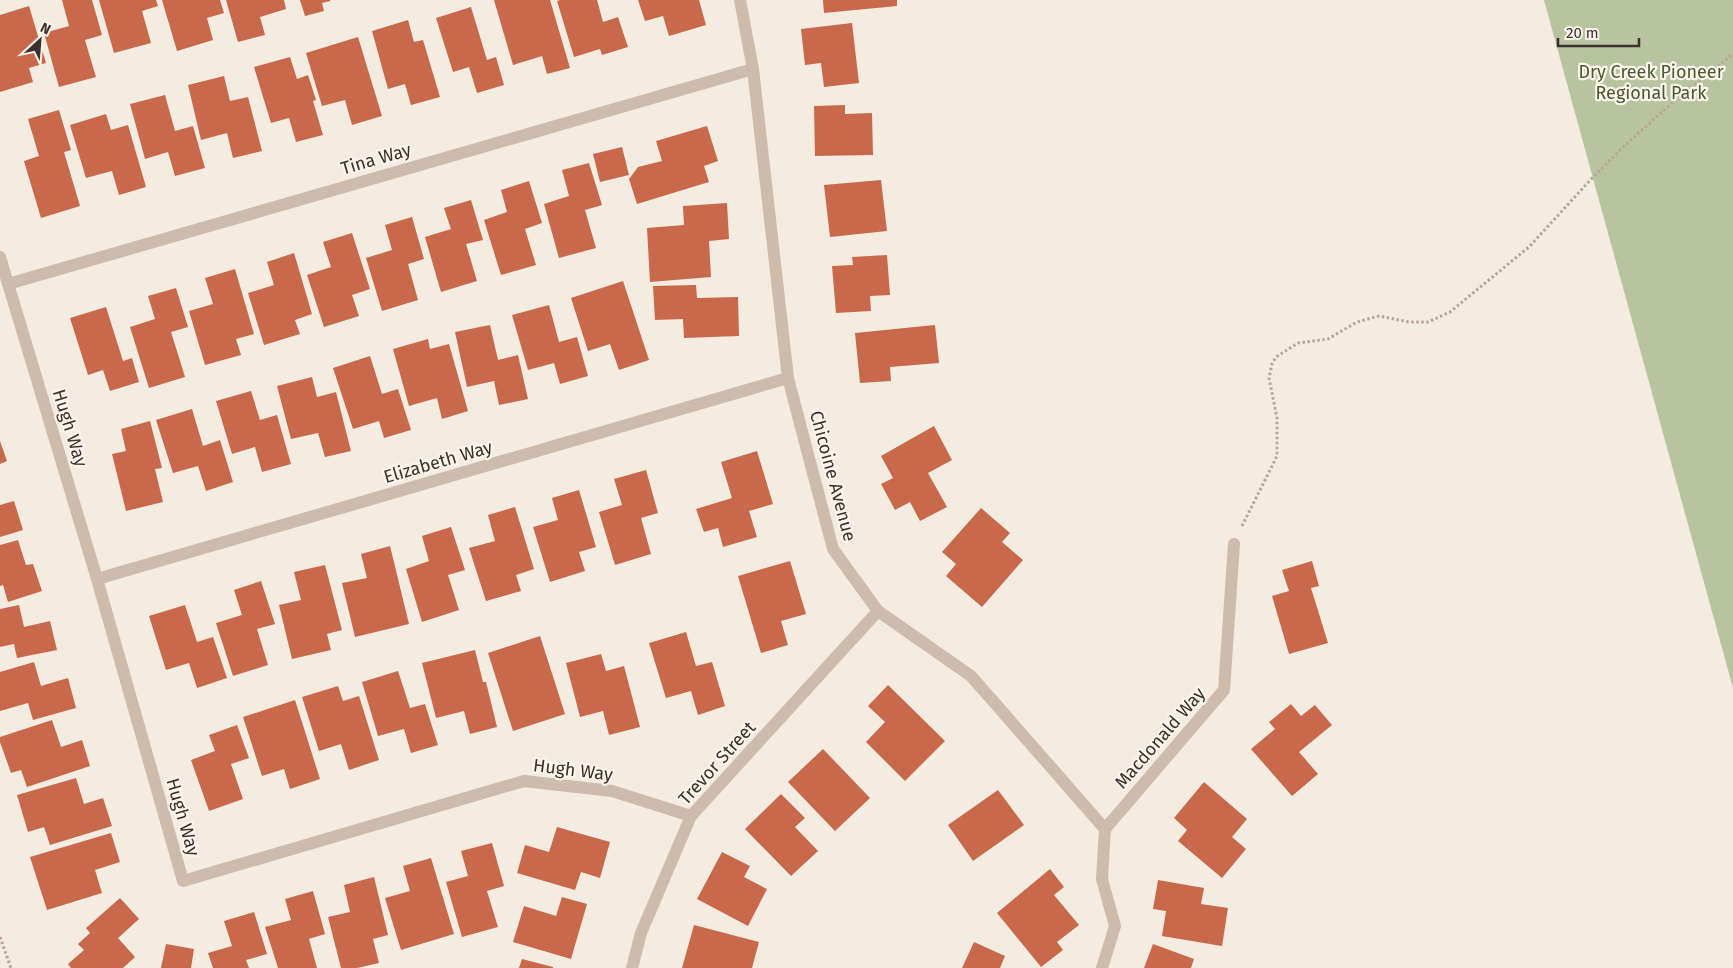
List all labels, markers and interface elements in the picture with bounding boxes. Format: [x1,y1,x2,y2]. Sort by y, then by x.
north arrow [15,15,65,65]
scale bar [1558,15,1639,47]
text: N [38,19,53,38]
text: 20 m [1566,24,1599,42]
park label: Dry Creek Pioneer Regional Park [1578,61,1724,104]
street label: Tina Way [338,138,414,180]
street label: Hugh Way [48,386,92,470]
street label: Chicoine Avenue [805,408,861,544]
street label: Elizabeth Way [381,436,495,488]
street label: Macdonald Way [1110,683,1210,793]
street label: Trevor Street [674,716,761,809]
street label: Hugh Way [532,754,614,786]
street label: Hugh Way [161,775,205,859]

